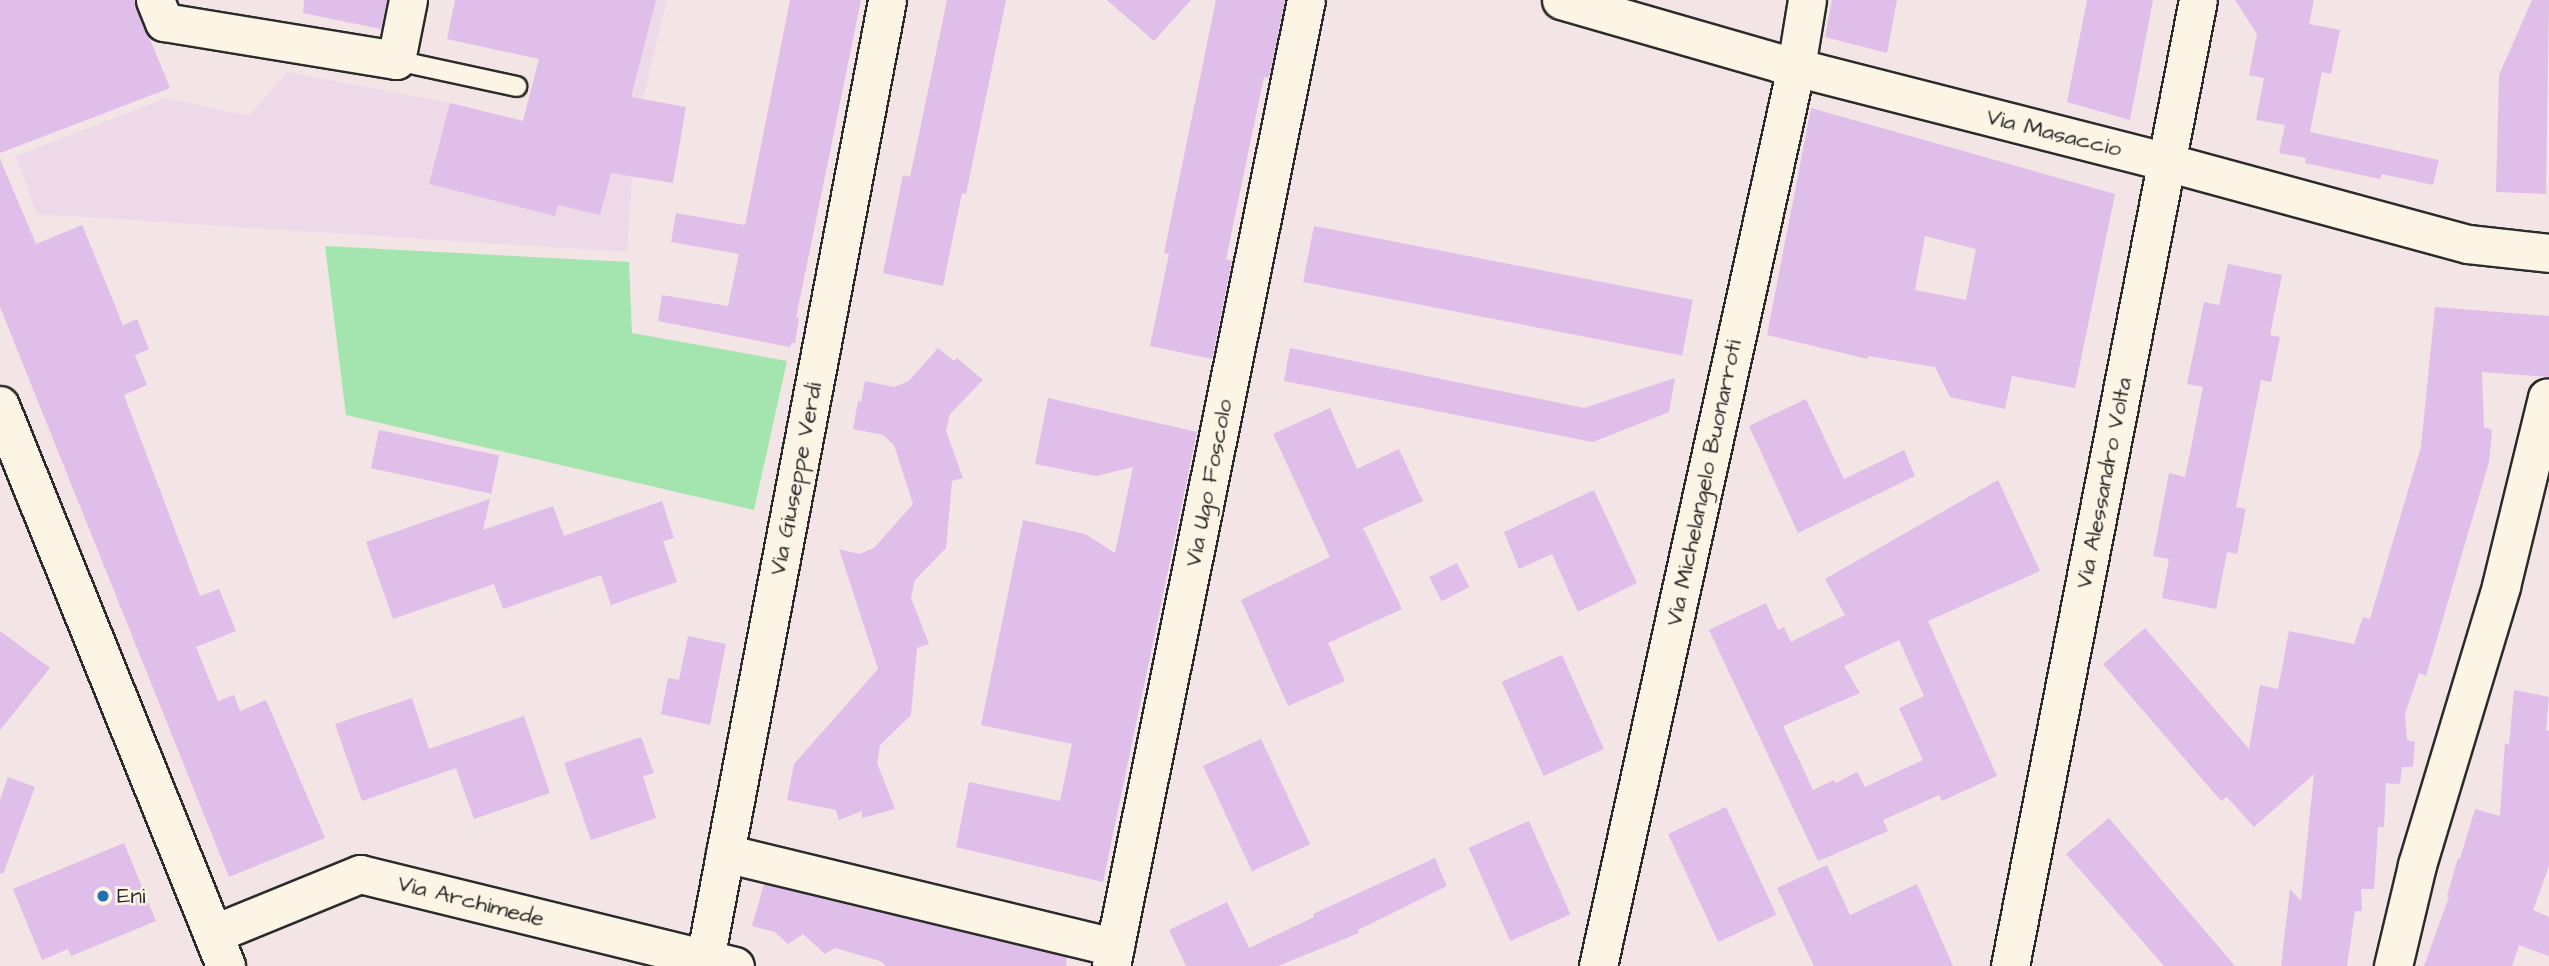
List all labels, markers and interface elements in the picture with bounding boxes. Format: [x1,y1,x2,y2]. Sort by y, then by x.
street label: Via Masaccio [1984,103,2124,163]
street label: Via Michelangelo Buonarroti [1660,337,1748,629]
street label: Via Alessandro Volta [2070,375,2138,591]
street label: Via Giuseppe Verdi [764,380,828,578]
street label: Via Ugo Foscolo [1179,397,1239,569]
street label: Via Archimede [395,869,547,933]
place label: Eni [117,882,146,910]
marker: Eni [95,888,111,904]

